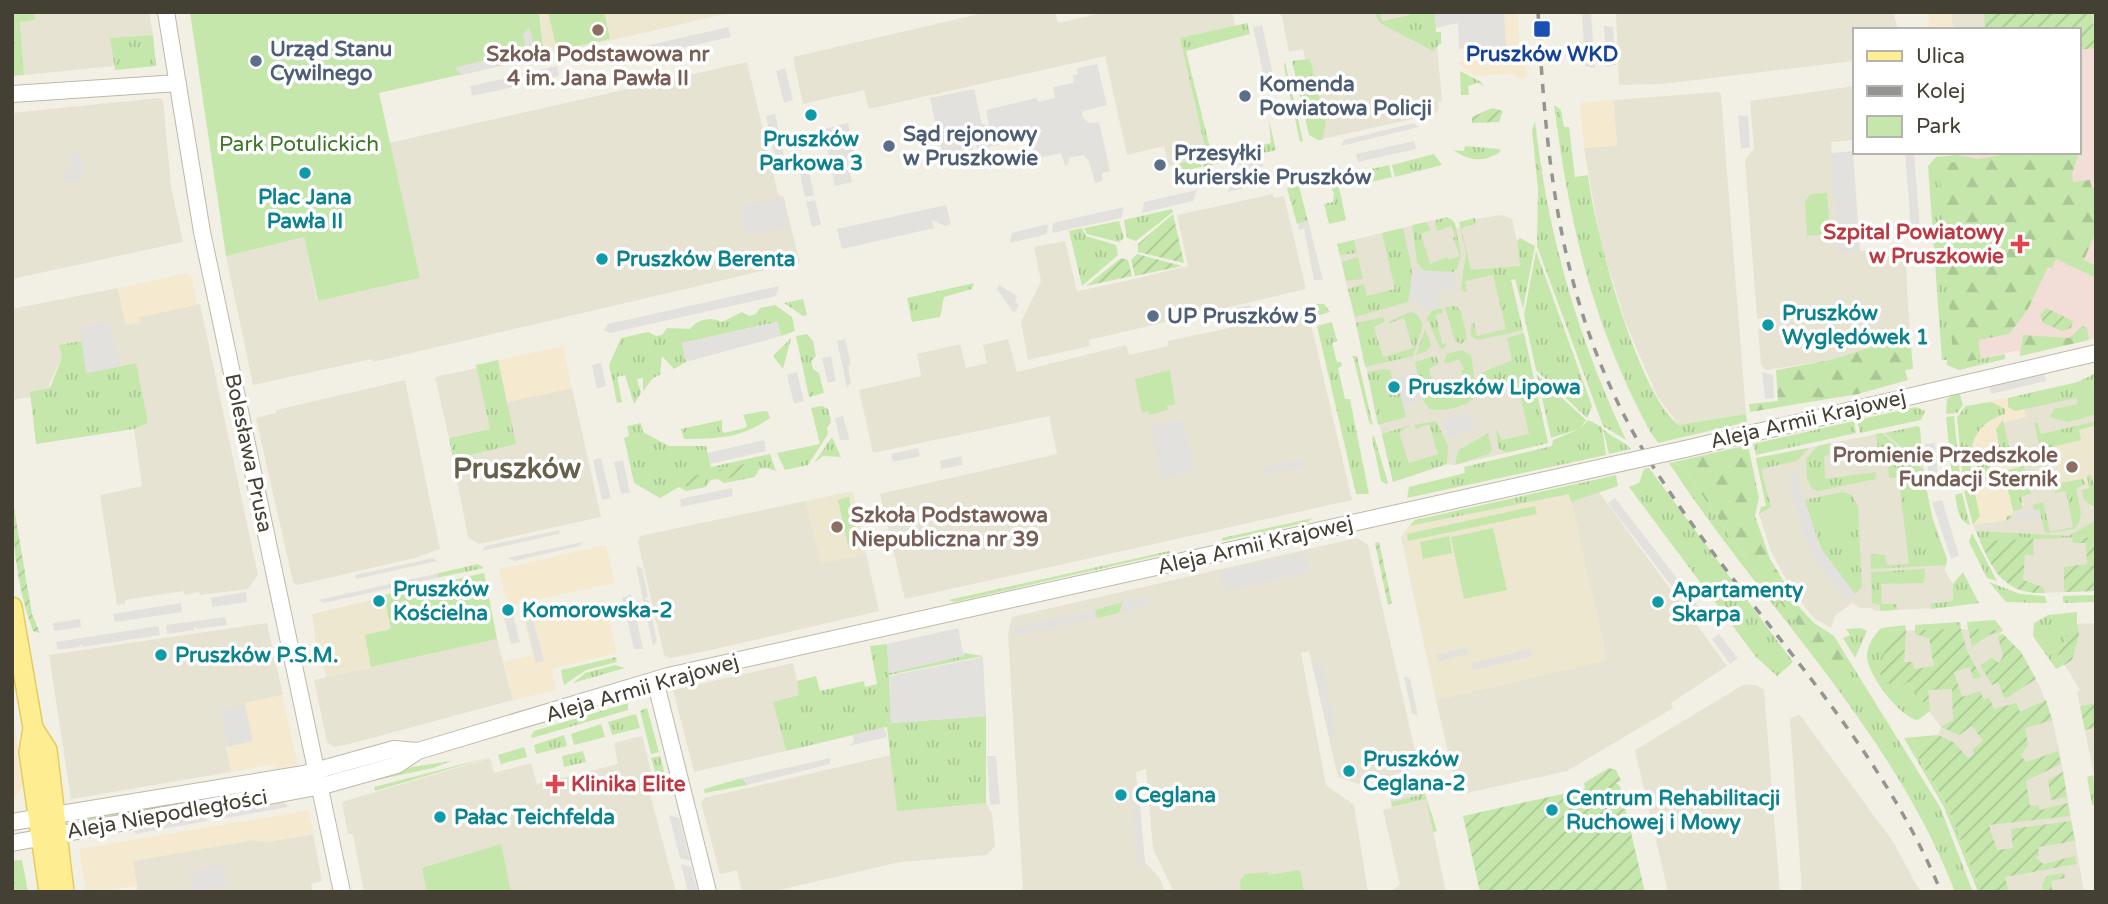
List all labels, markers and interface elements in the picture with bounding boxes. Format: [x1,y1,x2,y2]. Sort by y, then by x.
marker: Pruszków WKD [1532,19,1552,39]
marker: Szkoła Podstawowa nr 4 im. Jana Pawła II [590,22,606,38]
legend [1853,28,2080,154]
place label: Urząd Stanu Cywilnego [270,37,392,86]
place label: Szkoła Podstawowa nr 4 im. Jana Pawła II [486,42,711,91]
place label: Pruszków WKD [1466,42,1618,67]
text: Ulica [1916,44,1965,69]
marker: Urząd Stanu Cywilnego [248,53,264,69]
place label: Komenda Powiatowa Policji [1259,72,1432,121]
text: Kolej [1916,79,1965,104]
marker: Komenda Powiatowa Policji [1237,88,1253,104]
marker: Pruszków Parkowa 3 [803,107,819,123]
text: Park [1916,114,1961,139]
place label: Sąd rejonowy w Pruszkowie [903,122,1038,171]
place label: Pruszków Parkowa 3 [759,127,863,176]
park label: Park Potulickich [219,132,379,157]
marker: Sąd rejonowy w Pruszkowie [881,138,897,154]
place label: Przesyłki kurierskie Pruszków [1174,141,1372,190]
marker: Przesyłki kurierskie Pruszków [1152,157,1168,173]
marker: Plac Jana Pawła II [297,165,313,181]
place label: Plac Jana Pawła II [258,185,352,234]
place label: Szpital Powiatowy w Pruszkowie [1823,220,2005,269]
marker: Szpital Powiatowy w Pruszkowie [2010,234,2030,254]
place label: Pruszków Berenta [616,247,796,272]
marker: Pruszków Berenta [594,251,610,267]
place label: Pruszków Wyględówek 1 [1782,301,1929,350]
place label: UP Pruszków 5 [1167,304,1317,329]
marker: UP Pruszków 5 [1145,308,1161,324]
marker: Pruszków Wyględówek 1 [1760,317,1776,333]
street label: Bolesława Prusa [219,371,278,535]
place label: Pruszków Lipowa [1408,375,1581,400]
marker: Pruszków Lipowa [1386,379,1402,395]
street label: Aleja Armii Krajowej [1708,385,1908,454]
place label: Promienie Przedszkole Fundacji Sternik [1833,443,2059,492]
district label: Pruszków [453,452,581,486]
marker: Promienie Przedszkole Fundacji Sternik [2064,459,2080,475]
place label: Szkoła Podstawowa Niepubliczna nr 39 [851,503,1048,552]
street label: Aleja Armii Krajowej [1155,511,1355,580]
marker: Szkoła Podstawowa Niepubliczna nr 39 [829,519,845,535]
place label: Pruszków Kościelna [393,577,489,626]
place label: Apartamenty Skarpa [1672,578,1804,627]
marker: Pruszków Kościelna [371,593,387,609]
marker: Apartamenty Skarpa [1650,594,1666,610]
place label: Komorowska-2 [522,598,673,623]
marker: Komorowska-2 [500,602,516,618]
place label: Pruszków P.S.M. [175,643,338,668]
marker: Pruszków P.S.M. [153,647,169,663]
street label: Aleja Armii Krajowej [543,649,742,728]
place label: Pruszków Ceglana-2 [1363,747,1466,796]
marker: Pruszków Ceglana-2 [1341,763,1357,779]
place label: Klinika Elite [571,772,686,797]
marker: Klinika Elite [545,774,565,794]
place label: Ceglana [1135,783,1216,808]
street label: Aleja Niepodległości [65,785,269,844]
place label: Centrum Rehabilitacji Ruchowej i Mowy [1566,786,1780,835]
marker: Ceglana [1113,787,1129,803]
marker: Centrum Rehabilitacji Ruchowej i Mowy [1544,802,1560,818]
place label: Pałac Teichfelda [454,805,615,830]
marker: Pałac Teichfelda [432,809,448,825]

